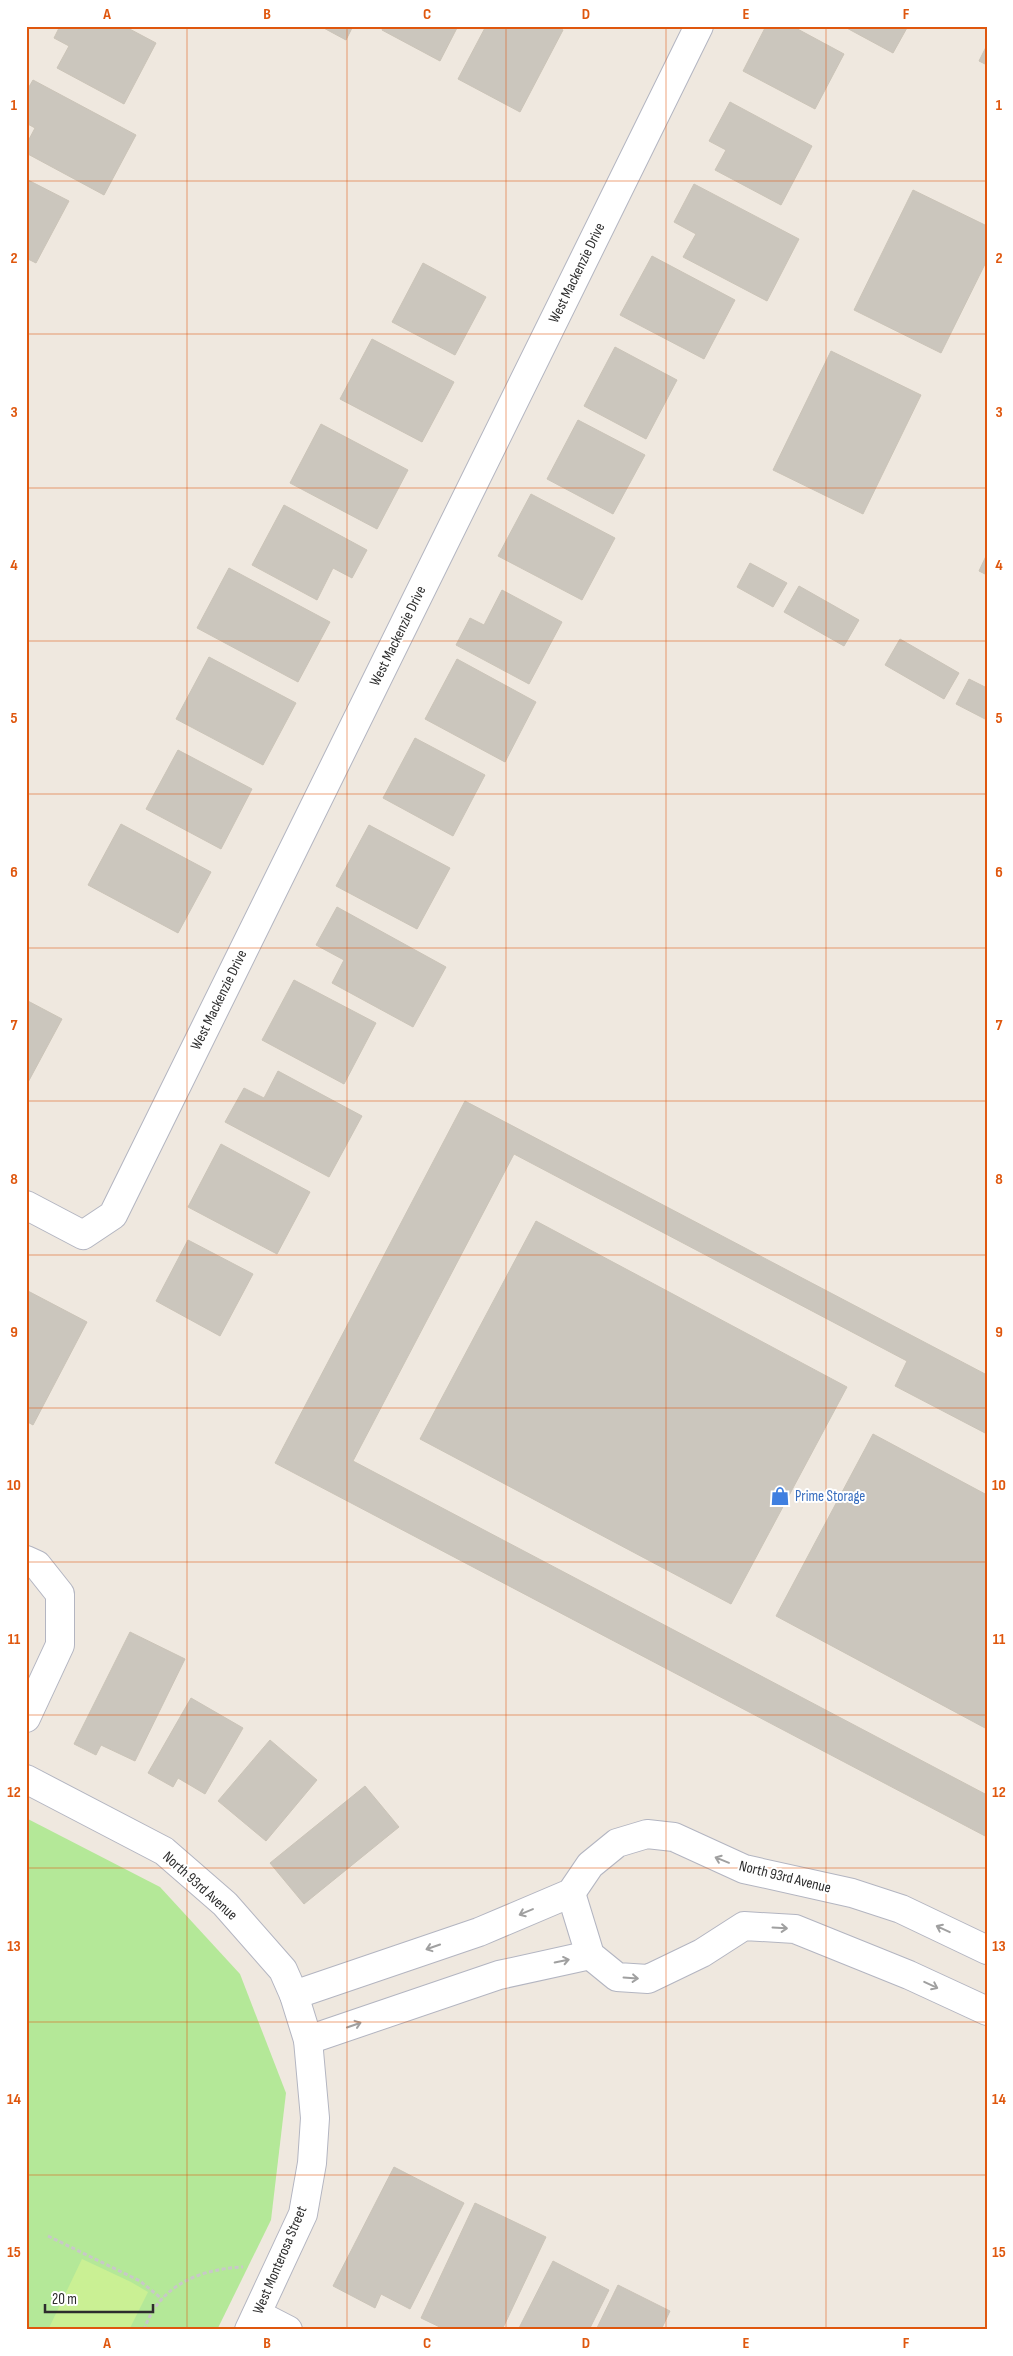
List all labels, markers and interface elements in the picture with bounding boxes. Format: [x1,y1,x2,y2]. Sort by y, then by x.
text: A [102,5,111,24]
text: B [263,5,271,24]
text: C [423,5,431,24]
text: D [582,5,590,24]
text: E [743,5,750,24]
text: F [903,5,910,24]
text: 1 [11,96,18,115]
text: 1 [996,96,1003,115]
street label: West Mackenzie Drive [545,220,609,326]
text: 2 [10,249,18,268]
text: 2 [995,249,1003,268]
text: 3 [10,403,18,422]
text: 3 [995,403,1003,422]
text: 4 [10,556,18,575]
text: 4 [995,556,1003,575]
street label: West Mackenzie Drive [366,583,430,689]
text: 5 [10,709,18,728]
text: 5 [995,709,1003,728]
text: 6 [10,863,18,882]
text: 6 [995,863,1003,882]
street label: West Mackenzie Drive [187,947,251,1053]
text: 7 [11,1016,18,1035]
text: 7 [996,1016,1003,1035]
text: 8 [10,1170,18,1189]
text: 8 [995,1170,1003,1189]
text: 9 [10,1323,18,1342]
text: 9 [995,1323,1003,1342]
text: 10 [7,1476,21,1495]
text: 10 [992,1476,1006,1495]
shop icon: Prime Storage [769,1485,791,1507]
place label: Prime Storage [795,1487,865,1506]
text: 11 [8,1630,21,1649]
text: 11 [993,1630,1006,1649]
text: 12 [7,1783,21,1802]
text: 12 [992,1783,1006,1802]
street label: North 93rd Avenue [159,1847,241,1925]
one-way arrow [715,1855,730,1864]
street label: North 93rd Avenue [737,1856,833,1898]
one-way arrow [519,1907,534,1917]
one-way arrow [936,1923,951,1933]
one-way arrow [771,1924,787,1933]
text: 13 [7,1937,21,1956]
text: 13 [992,1937,1006,1956]
one-way arrow [426,1943,441,1952]
one-way arrow [553,1956,569,1965]
one-way arrow [623,1973,639,1982]
one-way arrow [923,1981,938,1990]
one-way arrow [346,2019,362,2029]
text: 14 [7,2090,21,2109]
text: 14 [992,2090,1006,2109]
street label: West Monterosa Street [249,2203,311,2317]
text: 15 [7,2243,21,2262]
text: 15 [992,2243,1006,2262]
scale bar [45,2281,152,2313]
text: 20 m [52,2290,77,2309]
text: A [102,2334,111,2353]
text: B [263,2334,271,2353]
text: C [423,2334,431,2353]
text: D [582,2334,590,2353]
text: E [743,2334,750,2353]
text: F [903,2334,910,2353]

